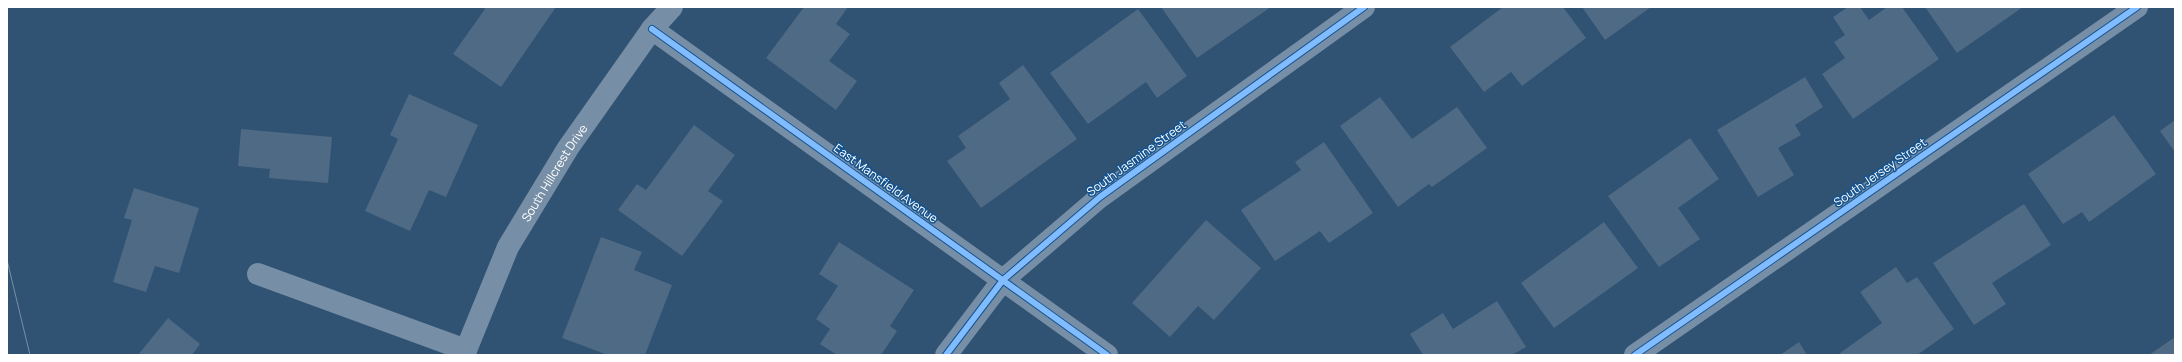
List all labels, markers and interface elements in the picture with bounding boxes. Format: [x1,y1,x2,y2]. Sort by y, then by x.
street label: South Jasmine Street [1083,116,1189,200]
street label: South Hillcrest Drive [517,120,591,225]
street label: South Jersey Street [1830,133,1930,210]
street label: East Mansfield Avenue [831,139,941,227]

